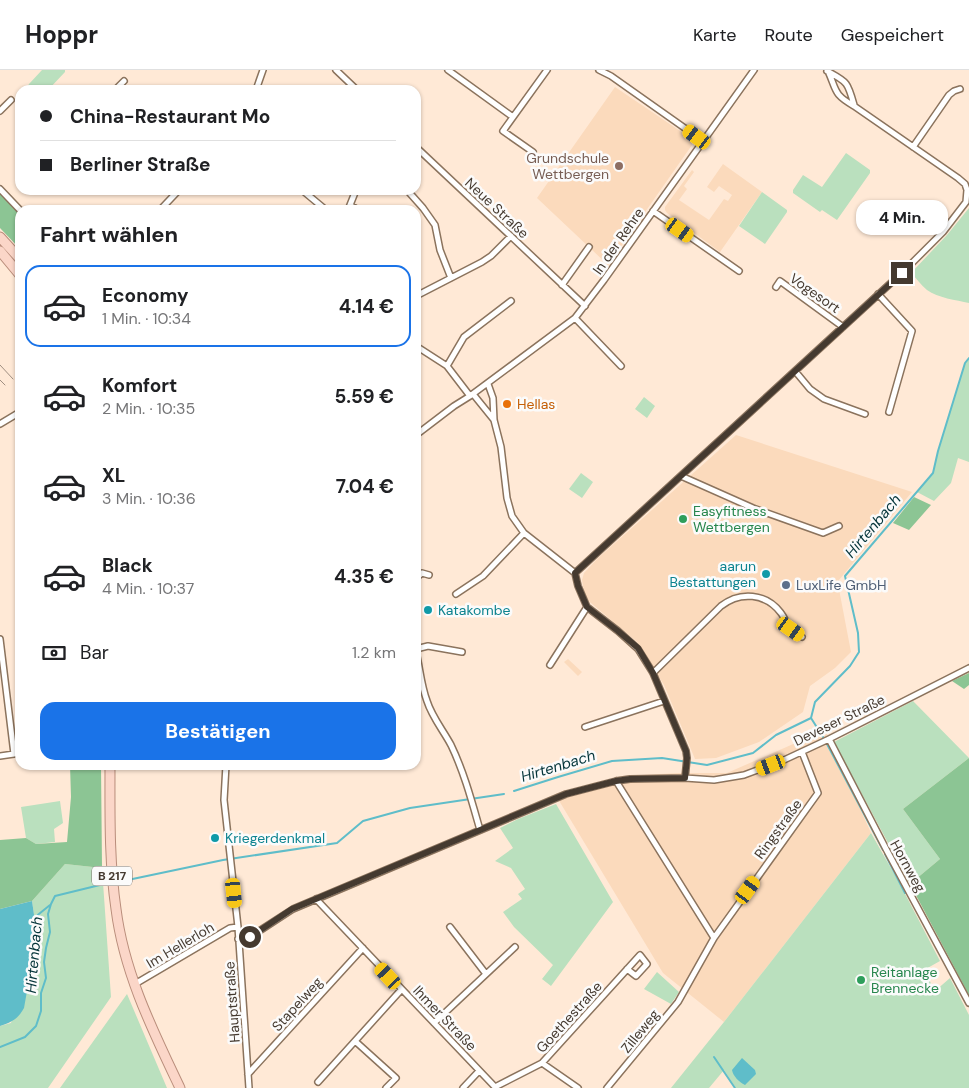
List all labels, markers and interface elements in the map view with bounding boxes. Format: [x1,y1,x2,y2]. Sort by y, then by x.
text: Hoppr [25,19,98,50]
text: Karte [693,23,737,47]
text: Route [765,23,813,47]
text: Gespeichert [841,23,944,47]
text: China-Restaurant Mo [70,104,270,129]
car [680,122,713,152]
place label: Grundschule Wettbergen [526,149,609,183]
text: Berliner Straße [70,152,210,177]
marker: Grundschule Wettbergen [613,160,625,172]
street label: Neue Straße [461,174,533,242]
callout: 4 Min. [856,200,948,236]
street label: In der Rehre [588,204,648,278]
text: 4 Min. [879,207,925,228]
car [663,215,696,245]
text: Fahrt wählen [40,220,178,249]
route end [891,262,913,284]
street label: Vogesort [786,269,844,317]
text: Economy [102,283,189,308]
icon: car [42,284,87,329]
text: 4.14 € [339,294,394,319]
text: 1 Min. · 10:34 [102,308,191,329]
text: Komfort [102,373,177,398]
icon: car [42,374,87,419]
text: 5.59 € [334,384,394,409]
place label: Hellas [517,395,555,413]
text: 2 Min. · 10:35 [102,398,195,419]
marker: Hellas [501,398,513,410]
text: XL [102,463,125,488]
icon: car [42,464,87,509]
text: 7.04 € [336,474,394,499]
text: 3 Min. · 10:36 [102,488,196,509]
water label: Hirtenbach [841,490,906,562]
place label: Easyfitness Wettbergen [693,502,770,536]
marker: Easyfitness Wettbergen [677,513,689,525]
text: Black [102,553,153,578]
icon: car [42,554,87,599]
place label: aarun Bestattungen [669,557,756,591]
text: 4.35 € [334,564,394,589]
marker: aarun Bestattungen [760,568,772,580]
place label: LuxLife GmbH [796,576,887,594]
text: 4 Min. · 10:37 [102,578,194,599]
marker: LuxLife GmbH [780,579,792,591]
place label: Katakombe [438,601,510,619]
marker: Katakombe [422,604,434,616]
car [774,614,807,644]
icon: cash [40,639,68,667]
text: Bar [80,640,109,665]
text: 1.2 km [352,642,396,663]
street label: Deveser Straße [790,690,888,750]
button: Bestätigen [40,702,396,760]
water label: Hirtenbach [518,745,598,787]
car [754,753,787,777]
street label: Ringstraße [750,796,806,862]
place label: Kriegerdenkmal [225,829,325,847]
marker: Kriegerdenkmal [209,832,221,844]
street label: Hornweg [886,837,930,896]
road number: B 217 [92,866,132,886]
car [733,873,762,907]
car [224,877,243,909]
water label: Hirtenbach [21,915,47,994]
street label: Im Hellerloh [143,918,217,972]
route start [239,926,261,948]
car [372,960,403,992]
street label: Hauptstraße [220,961,244,1043]
place label: Reitanlage Brennecke [871,963,939,997]
street label: Stapelweg [268,973,326,1035]
marker: Reitanlage Brennecke [855,974,867,986]
street label: Goethestraße [532,977,606,1057]
street label: Ihmer Straße [409,982,481,1055]
street label: Zilleweg [617,1005,663,1056]

